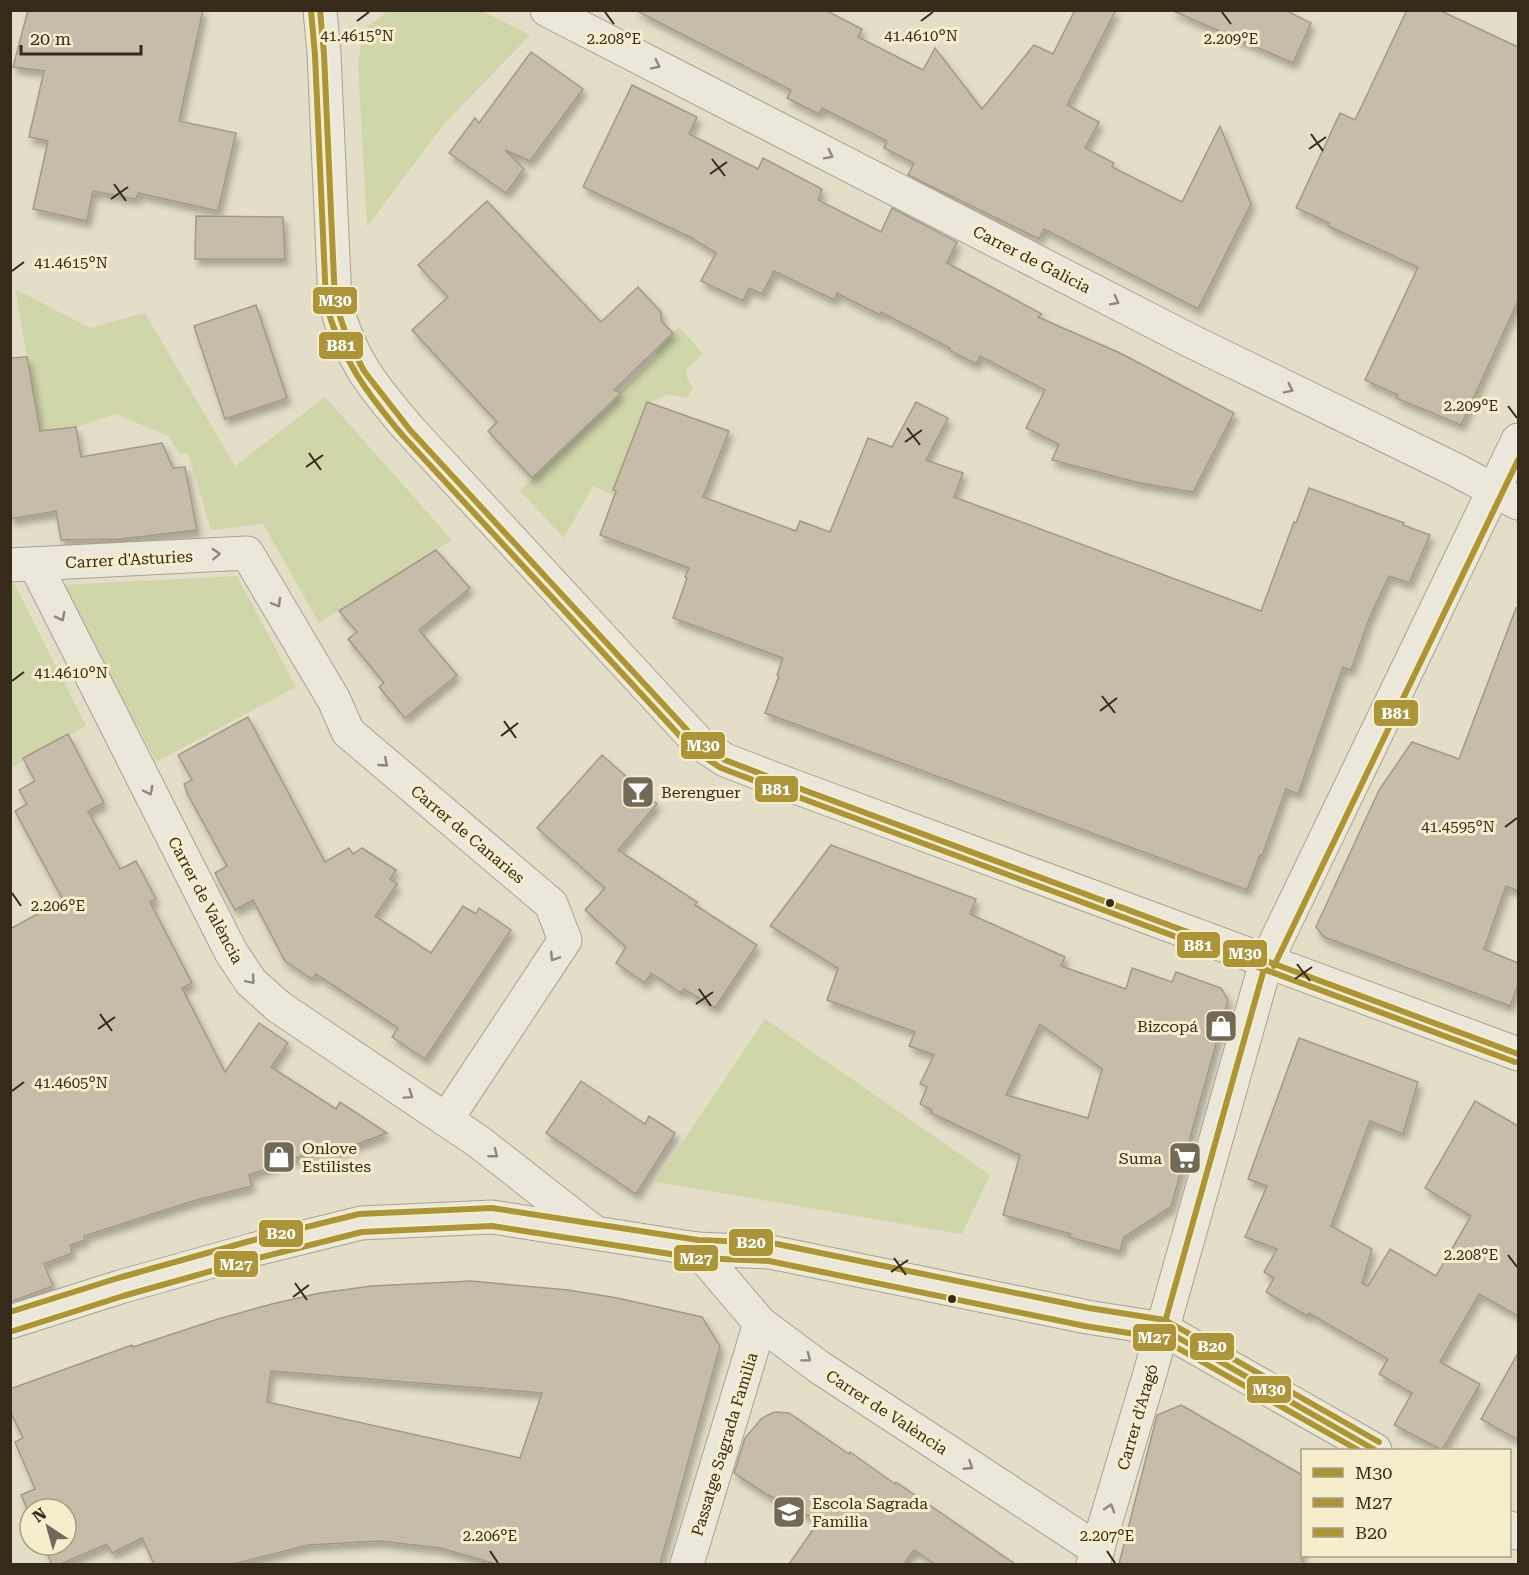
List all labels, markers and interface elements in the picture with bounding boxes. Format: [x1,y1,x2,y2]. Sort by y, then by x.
scale bar [21,18,141,56]
text: 41.4615°N [320,27,394,45]
text: 41.4610°N [884,27,958,45]
text: 20 m [30,28,71,49]
text: 2.208°E [587,30,641,48]
text: 2.209°E [1204,30,1258,48]
one-way arrow [649,58,660,70]
one-way arrow [823,147,834,159]
street label: Carrer de Galicia [970,222,1094,298]
text: 41.4615°N [34,254,108,272]
line badge: M30 [312,286,358,315]
text: M30 [318,291,352,310]
one-way arrow [1108,294,1119,306]
line badge: B81 [318,331,364,360]
text: B81 [326,336,356,355]
one-way arrow [1283,381,1294,393]
text: 2.209°E [1444,397,1498,415]
street label: Carrer d'Asturies [65,547,194,572]
one-way arrow [211,548,220,561]
one-way arrow [270,597,281,607]
one-way arrow [54,610,65,621]
text: 41.4610°N [34,664,108,682]
line badge: B81 [1373,699,1419,727]
text: B81 [1381,704,1411,723]
line badge: M30 [680,731,726,760]
text: M30 [686,736,720,755]
one-way arrow [377,756,388,767]
bar icon: Berenguer [620,774,656,810]
line badge: B81 [754,775,799,803]
text: B81 [761,780,791,799]
street label: Carrer de Canaries [407,781,529,888]
place label: Berenguer [661,783,741,802]
one-way arrow [142,784,154,795]
text: 41.4595°N [1421,818,1495,836]
street label: Carrer de València [164,833,247,967]
text: 2.206°E [31,897,85,915]
unlabelled marker [1104,897,1116,909]
line badge: B81 [1176,931,1221,959]
text: B81 [1183,936,1213,955]
line badge: M30 [1222,939,1268,968]
text: M30 [1228,944,1262,963]
one-way arrow [550,950,561,961]
one-way arrow [244,973,255,984]
shop icon: Bizcopá [1203,1008,1239,1044]
place label: Bizcopá [1137,1017,1198,1036]
text: 41.4605°N [34,1074,108,1092]
one-way arrow [402,1088,413,1099]
shop icon: Onlove Estilistes [261,1139,297,1175]
place label: Onlove Estilistes [302,1139,371,1176]
supermarket icon: Suma [1167,1140,1203,1176]
one-way arrow [487,1146,498,1157]
place label: Suma [1119,1149,1162,1168]
line badge: B20 [258,1219,304,1248]
text: B20 [266,1224,296,1243]
line badge: B20 [728,1228,774,1257]
text: B20 [736,1233,766,1252]
line badge: M27 [673,1244,719,1272]
text: 2.208°E [1444,1246,1498,1264]
text: M27 [679,1249,713,1268]
line badge: M27 [213,1250,259,1278]
text: M27 [219,1255,253,1274]
unlabelled marker [946,1293,958,1305]
line badge: M27 [1132,1323,1177,1352]
text: M27 [1137,1328,1171,1347]
line badge: B20 [1189,1332,1235,1361]
text: B20 [1197,1337,1227,1356]
street label: Passatge Sagrada Familia [687,1350,762,1538]
one-way arrow [800,1351,811,1362]
street label: Carrer d'Aragó [1113,1362,1162,1472]
street label: Carrer de València [822,1366,951,1459]
line badge: M30 [1246,1375,1292,1404]
text: M30 [1252,1380,1286,1399]
legend [1301,1449,1511,1557]
one-way arrow [963,1459,973,1471]
text: M30 [1355,1462,1392,1483]
text: M27 [1355,1492,1392,1513]
school or university icon: Escola Sagrada Familia [771,1494,807,1530]
place label: Escola Sagrada Familia [812,1494,928,1531]
north arrow [18,1497,78,1557]
one-way arrow [1103,1503,1115,1514]
text: N [29,1504,50,1527]
text: B20 [1355,1522,1387,1543]
text: 2.206°E [463,1527,517,1545]
text: 2.207°E [1080,1527,1134,1545]

